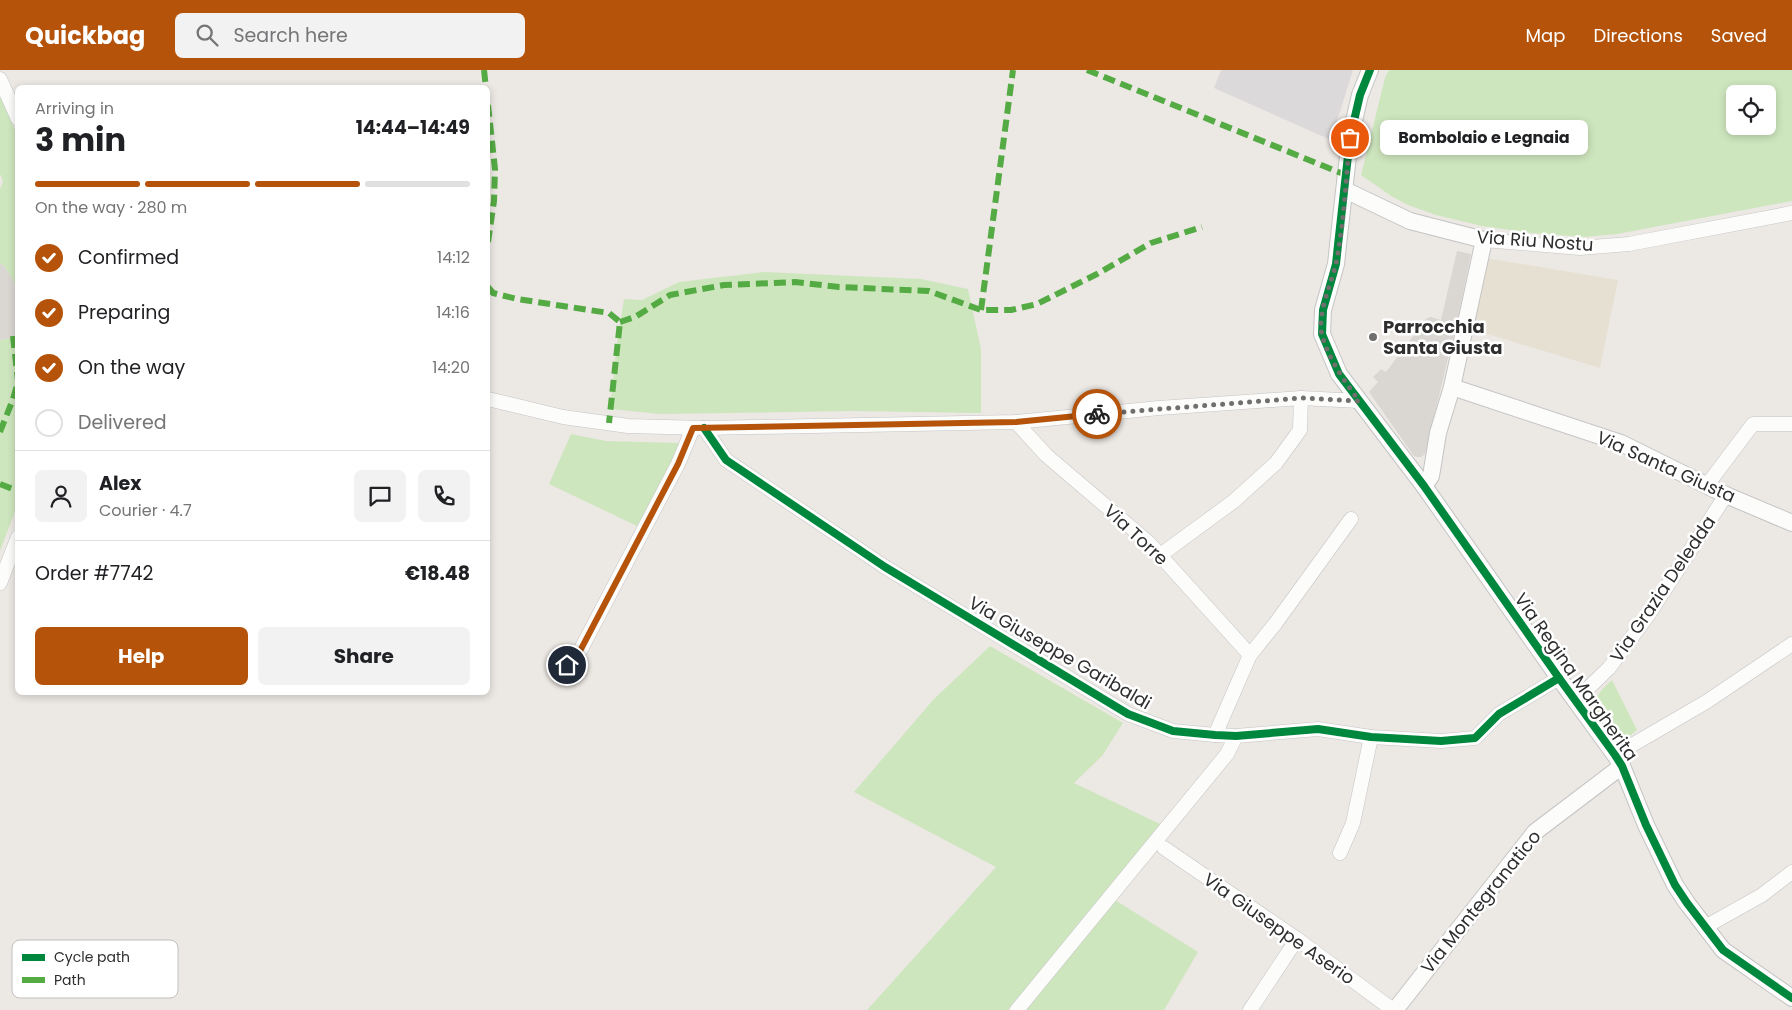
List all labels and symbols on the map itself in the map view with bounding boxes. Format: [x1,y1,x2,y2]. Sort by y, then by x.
pin [1329,117,1371,159]
callout: Bombolaio e Legnaia [1380,120,1588,156]
street label: Via Riu Nostu [1476,224,1594,257]
place label: Parrocchia Santa Giusta [1383,314,1503,360]
marker: Parrocchia Santa Giusta [1367,331,1379,343]
courier [1072,389,1122,439]
street label: Via Santa Giusta [1593,425,1740,508]
street label: Via Torre [1099,498,1174,571]
street label: Via Grazia Deledda [1604,510,1721,667]
street label: Via Regina Margherita [1509,588,1644,766]
street label: Via Giuseppe Garibaldi [964,590,1156,715]
pin [546,644,588,686]
street label: Via Montegranatico [1415,825,1546,979]
street label: Via Giuseppe Aserio [1199,867,1360,990]
legend [12,940,178,998]
text: Cycle path [54,947,130,967]
text: Path [54,970,86,990]

